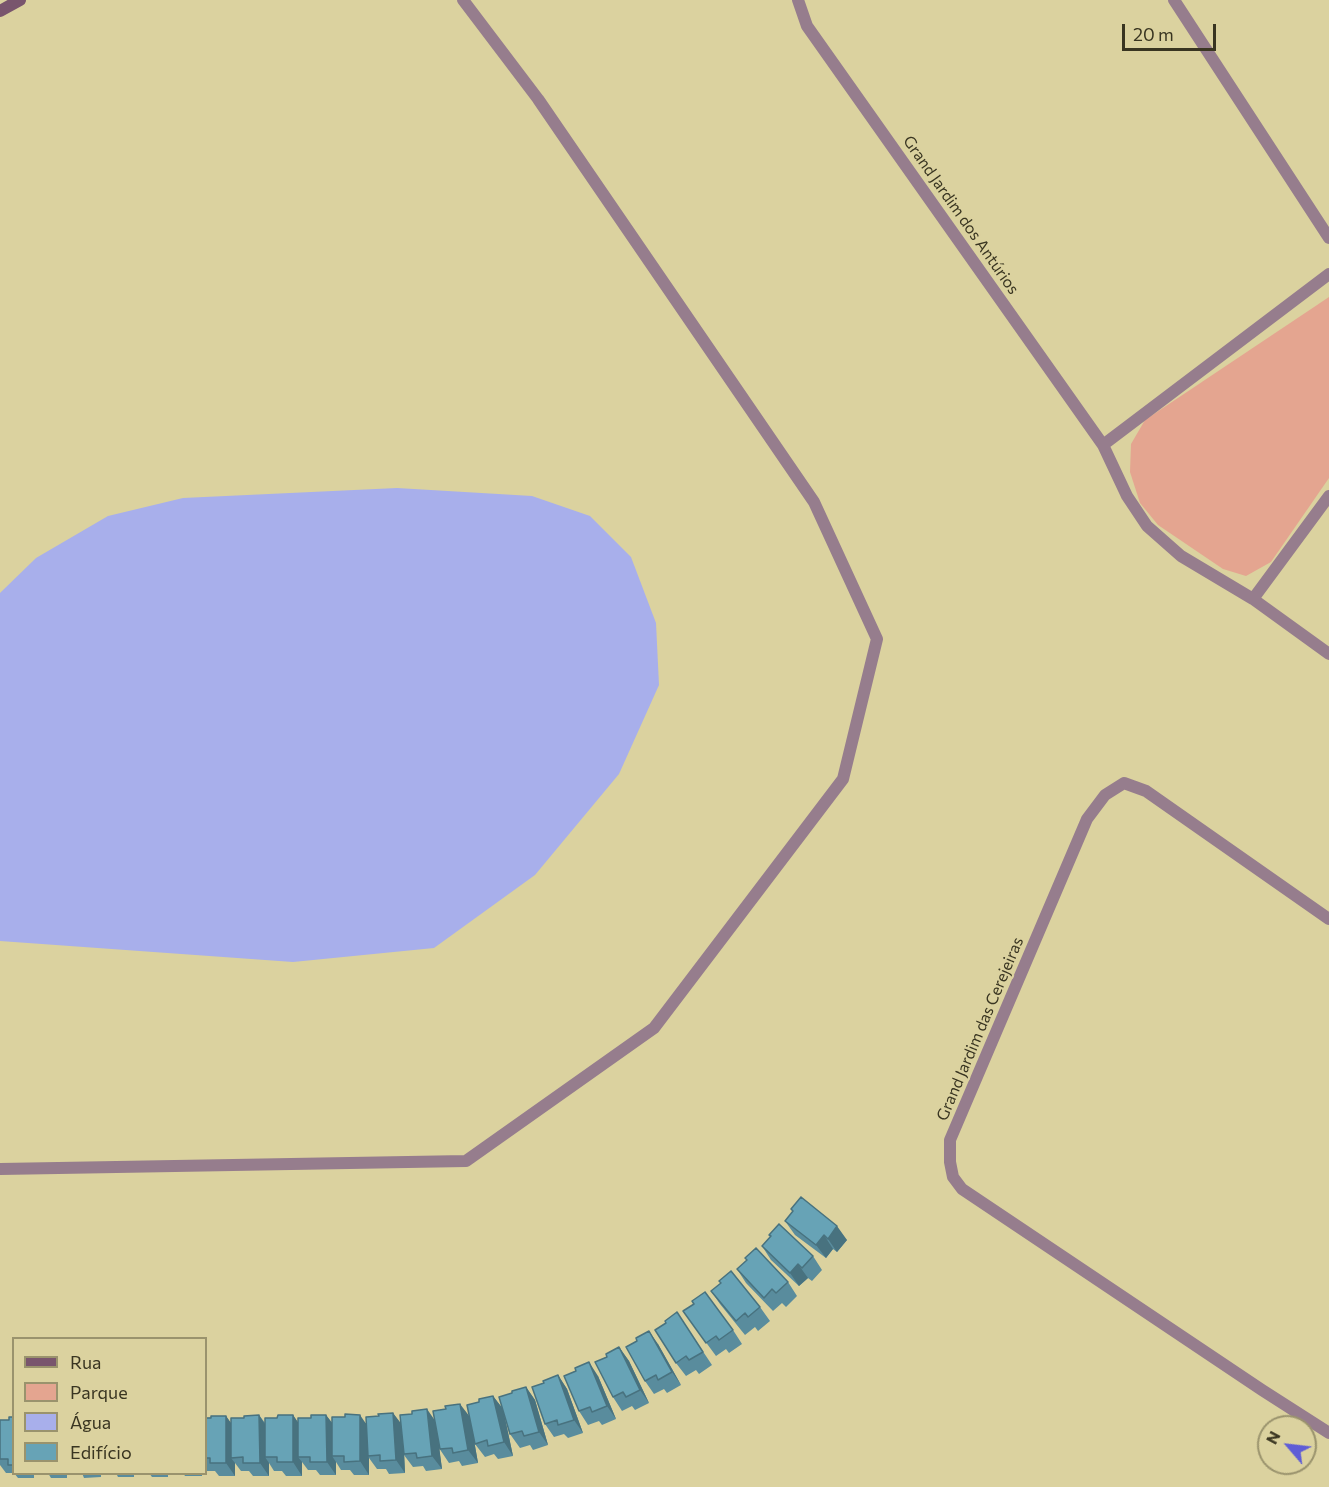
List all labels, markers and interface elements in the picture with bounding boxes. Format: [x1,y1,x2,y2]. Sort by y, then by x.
scale bar [1125,12,1220,50]
text: 20 m [1133,23,1174,45]
street label: Grand Jardim dos Antúrios [899,132,1023,298]
street label: Grand Jardim das Cerejeiras [933,934,1027,1124]
legend [12,1337,207,1475]
text: Rua [70,1351,101,1373]
text: Parque [70,1381,128,1403]
text: Água [70,1411,111,1433]
north arrow [1257,1415,1317,1475]
text: N [1261,1427,1284,1447]
text: Edifício [70,1441,132,1463]

